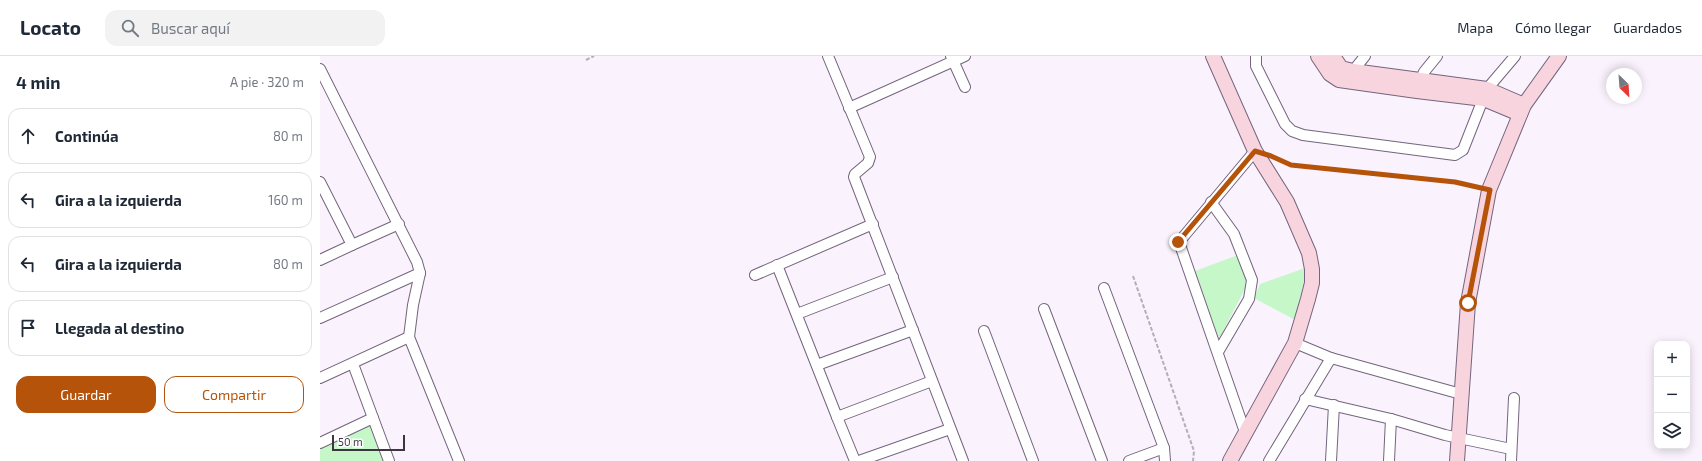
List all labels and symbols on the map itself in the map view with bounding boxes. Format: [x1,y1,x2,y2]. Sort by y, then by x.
north arrow [1606,68,1642,104]
route end [1169,233,1187,251]
route start [1459,294,1477,312]
scale bar [332,433,405,452]

